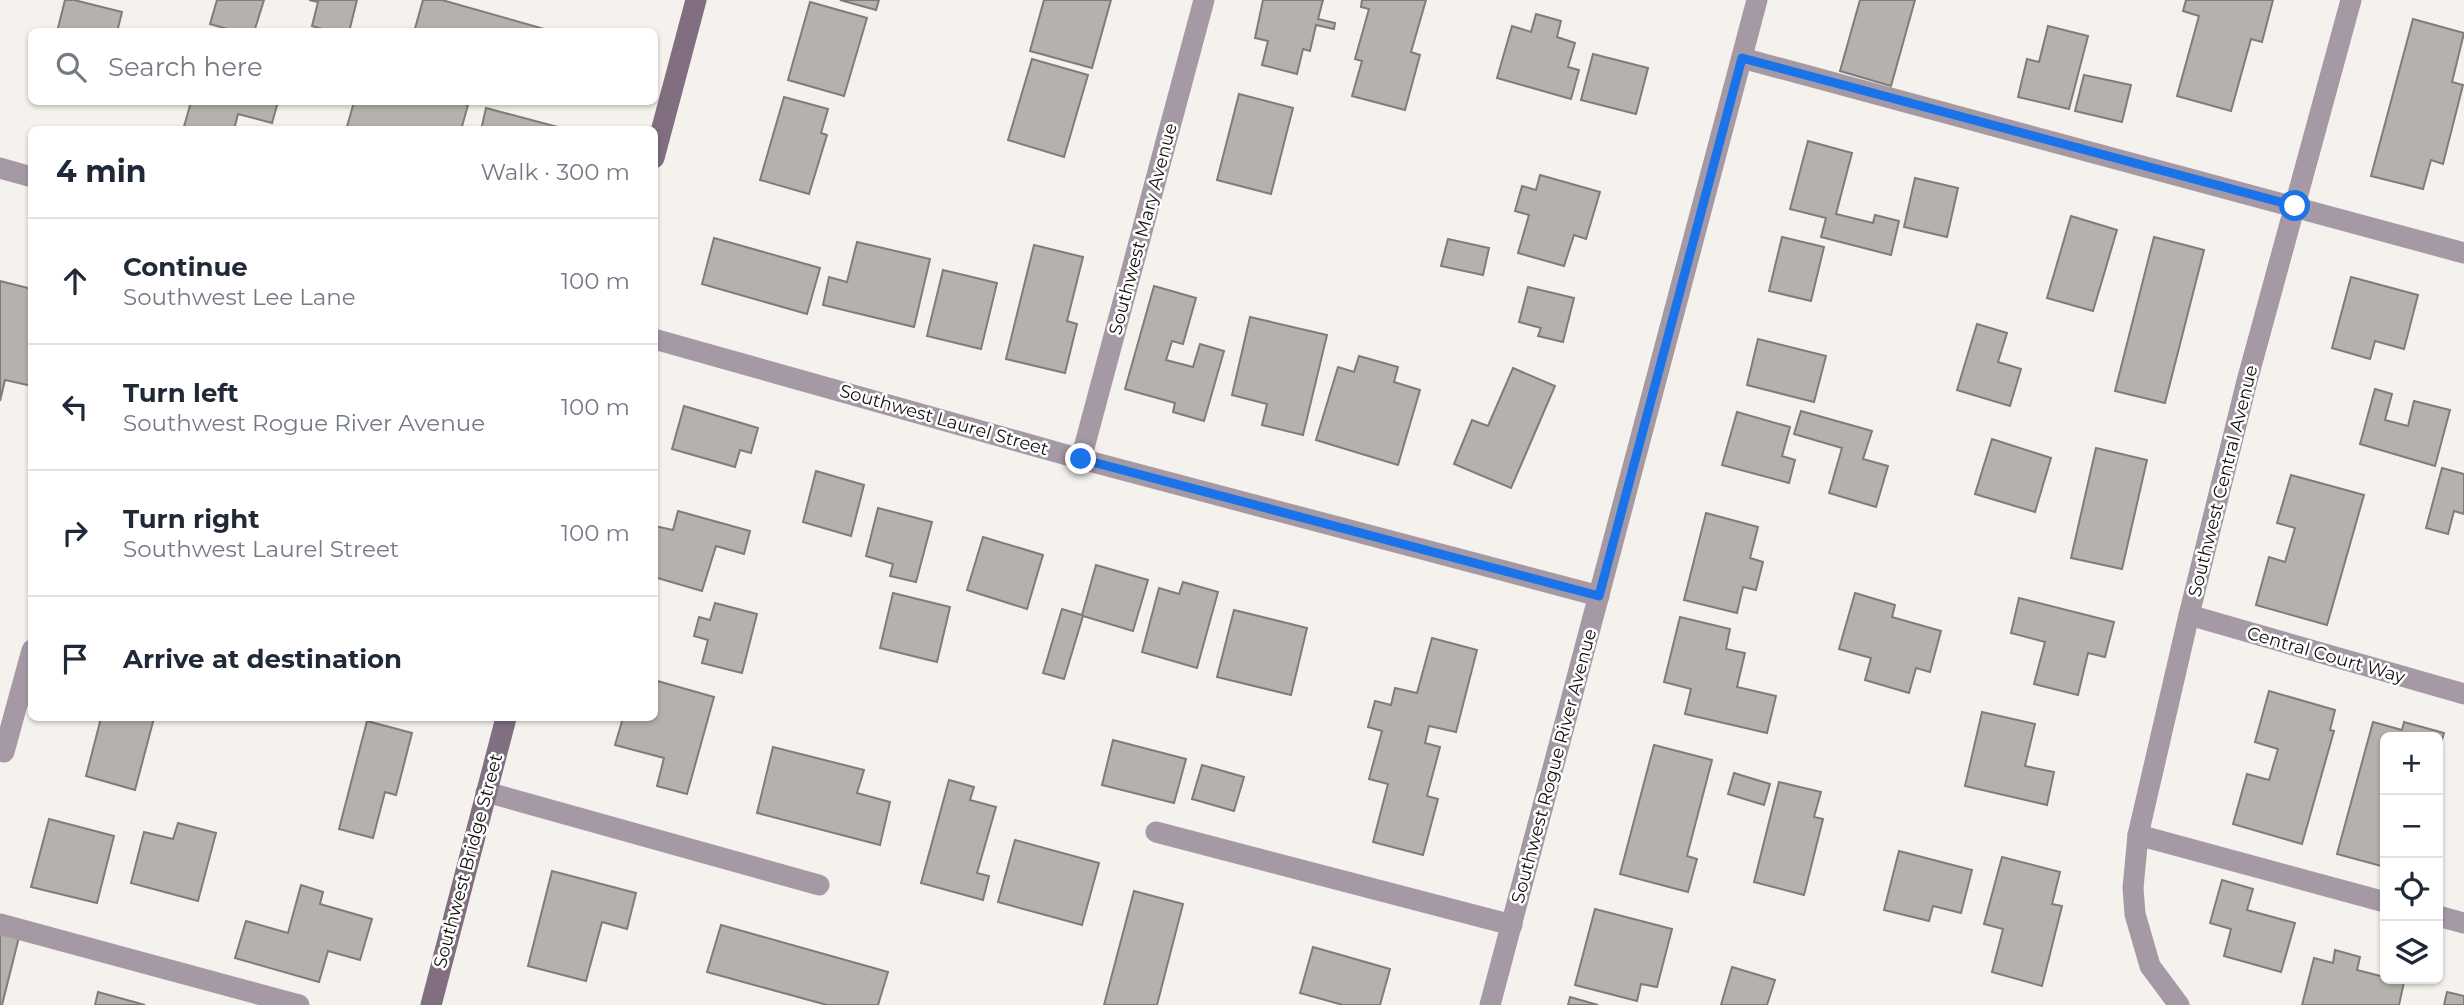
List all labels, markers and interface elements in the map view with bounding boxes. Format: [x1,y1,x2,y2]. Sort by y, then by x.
search box [28,28,658,105]
icon: search [52,48,90,86]
text: Search here [108,51,263,83]
street label: Southwest Mary Avenue [1104,121,1182,337]
text: 4 min [56,153,146,190]
text: Walk · 300 m [480,158,630,186]
route start [2279,190,2310,221]
text: Continue [123,251,248,283]
icon: ahead [56,262,94,300]
text: 100 m [561,267,630,295]
text: Southwest Lee Lane [123,283,356,311]
street label: Southwest Central Avenue [2184,363,2263,599]
text: Turn left [123,377,239,409]
street label: Southwest Laurel Street [837,380,1051,460]
icon: left [56,388,94,426]
text: 100 m [561,393,630,421]
text: Southwest Rogue River Avenue [123,409,485,437]
route end [1065,443,1096,474]
text: Turn right [123,503,259,535]
icon: right [56,514,94,552]
text: 100 m [561,519,630,547]
text: Southwest Laurel Street [123,535,399,563]
street label: Central Court Way [2244,622,2408,688]
street label: Southwest Rogue River Avenue [1507,626,1601,906]
icon: arrive [56,640,94,678]
text: Arrive at destination [123,643,402,675]
map controls [2380,732,2443,984]
button: + [2380,732,2443,795]
street label: Southwest Bridge Street [429,751,507,971]
button: − [2380,795,2443,858]
button: locate [2380,858,2443,921]
button: layers [2380,921,2443,984]

